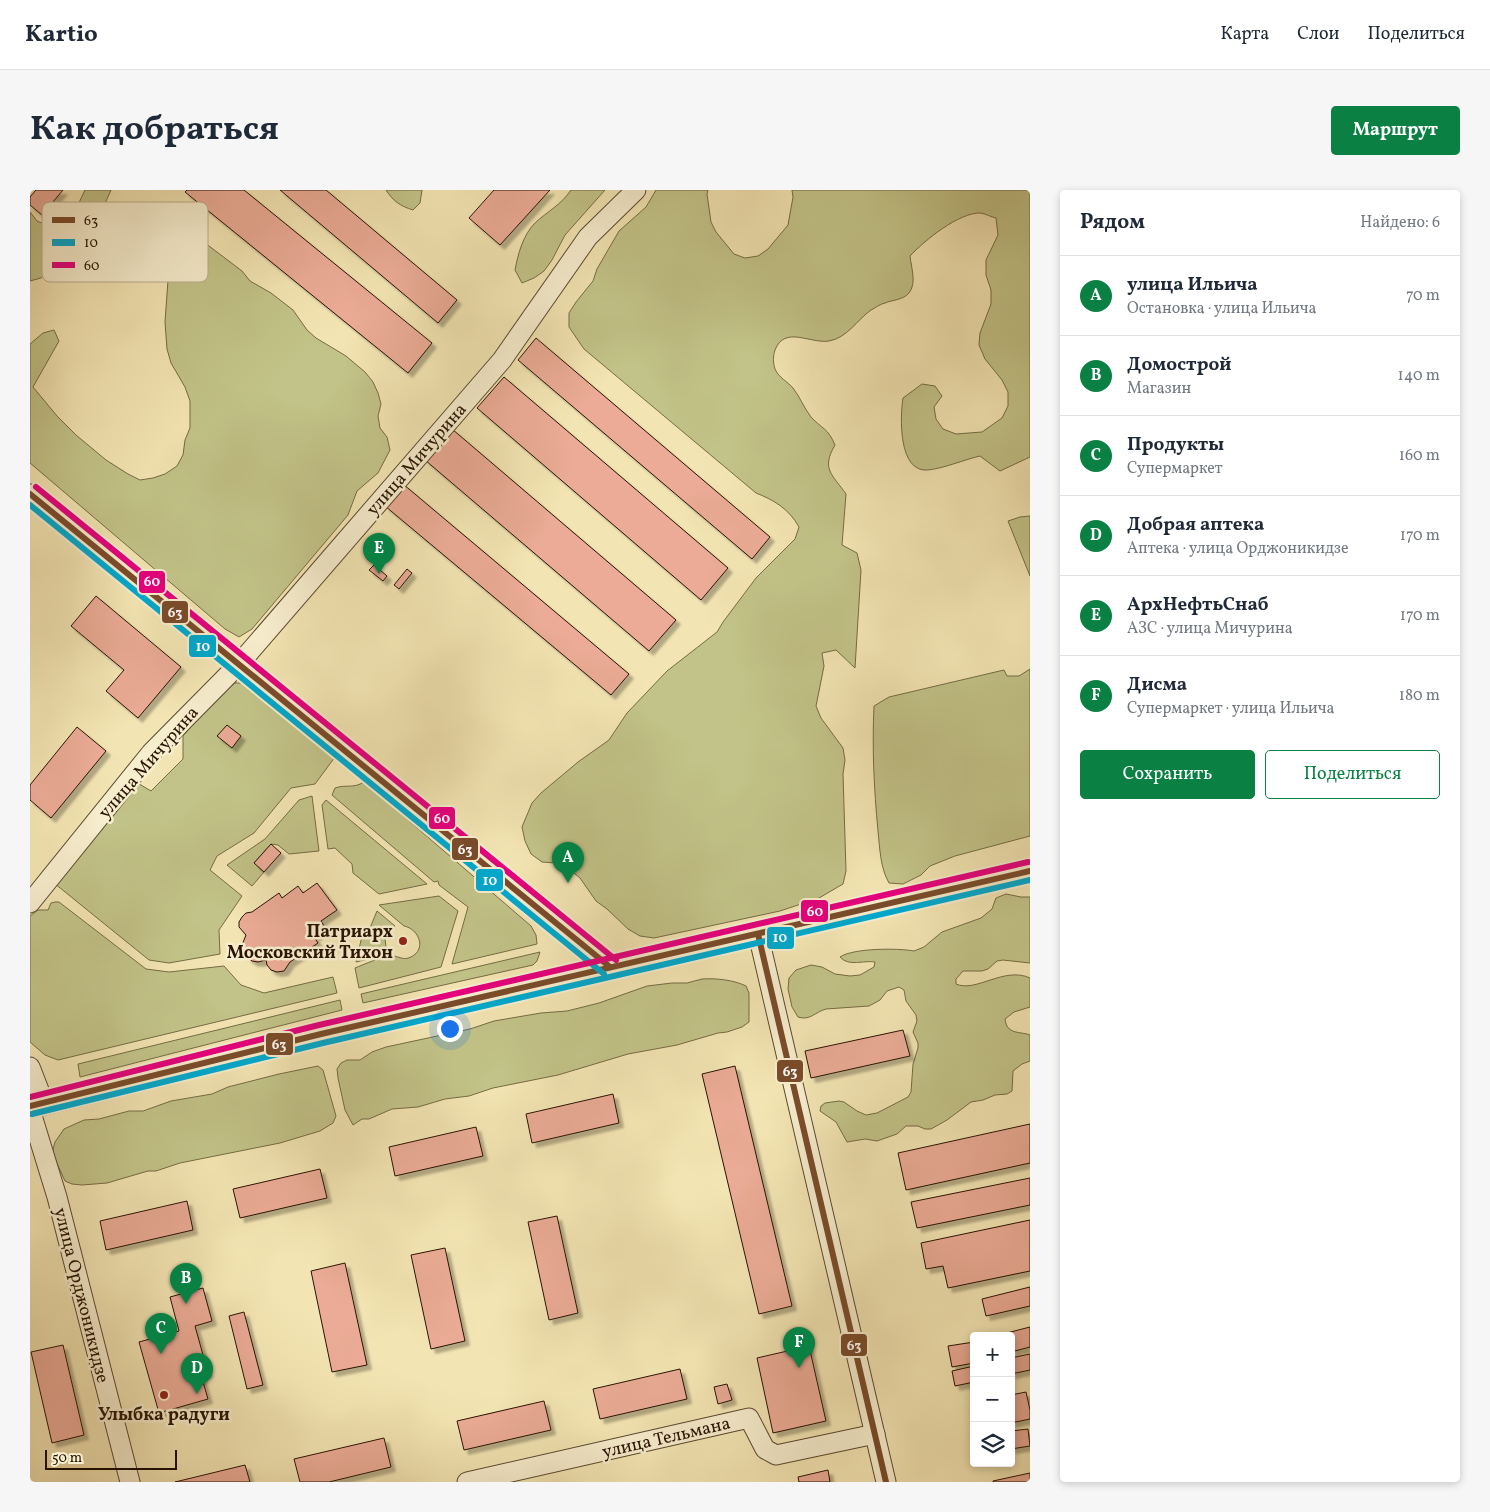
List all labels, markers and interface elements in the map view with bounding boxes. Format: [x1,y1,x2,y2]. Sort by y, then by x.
text: Kartio [25,18,98,52]
text: Карта [1221,22,1269,47]
text: Слои [1297,22,1339,47]
text: Поделиться [1367,22,1465,47]
text: Как добраться [30,106,279,154]
button: Маршрут [1331,106,1460,155]
legend [42,202,208,282]
text: Рядом [1080,208,1145,237]
text: 63 [84,212,98,231]
text: Найдено: 6 [1360,212,1440,234]
text: 10 [84,234,98,253]
text: 60 [84,257,100,276]
text: улица Ильича [1127,272,1258,298]
text: A [1090,285,1102,307]
text: 70 m [1406,285,1440,307]
text: Остановка · улица Ильича [1127,298,1316,320]
text: Домострой [1127,352,1232,378]
text: B [1091,365,1101,387]
text: 140 m [1398,365,1440,387]
text: Магазин [1127,378,1191,400]
street label: улица Мичурина [361,398,473,522]
text: Продукты [1127,432,1224,458]
text: C [1091,445,1101,467]
text: 160 m [1399,445,1440,467]
text: Супермаркет [1127,458,1223,480]
text: Добрая аптека [1127,512,1264,538]
text: D [1090,525,1102,547]
text: 170 m [1400,525,1440,547]
pin: E [363,533,395,574]
text: Аптека · улица Орджоникидзе [1127,538,1349,560]
line badge: 60 [138,570,166,594]
text: 60 [144,573,161,592]
text: АрхНефтьСнаб [1127,592,1269,618]
line badge: 63 [161,600,189,624]
text: 63 [168,604,182,623]
text: E [1091,605,1101,627]
text: 170 m [1400,605,1440,627]
text: АЗС · улица Мичурина [1127,618,1293,640]
line badge: 10 [188,634,217,658]
text: 10 [196,638,210,657]
text: Дисма [1127,672,1187,698]
text: F [1091,685,1101,707]
text: 180 m [1399,685,1440,707]
text: Супермаркет · улица Ильича [1127,698,1334,720]
street label: улица Мичурина [93,701,205,825]
button: Сохранить [1080,750,1255,799]
button: Поделиться [1265,750,1440,799]
line badge: 60 [428,806,456,830]
text: 60 [434,810,451,829]
line badge: 63 [451,837,479,861]
text: 63 [458,841,472,860]
pin: A [552,842,584,883]
line badge: 10 [475,868,504,892]
text: 10 [483,872,497,891]
line badge: 60 [800,899,829,923]
text: 60 [807,903,824,922]
place label: Патриарх Московский Тихон [227,920,393,966]
line badge: 10 [766,926,795,950]
text: 10 [773,929,787,948]
marker: Патриарх Московский Тихон [397,935,409,947]
your location [437,1016,463,1042]
line badge: 63 [265,1032,294,1056]
text: 63 [272,1036,286,1055]
line badge: 63 [776,1059,804,1083]
text: 63 [783,1063,797,1082]
street label: улица Орджоникидзе [47,1205,114,1386]
pin: B [170,1263,202,1304]
pin: C [145,1313,177,1354]
pin: F [783,1327,815,1368]
map controls [970,1332,1015,1467]
button: + [970,1332,1015,1377]
line badge: 63 [840,1333,868,1357]
text: 63 [847,1337,861,1356]
pin: D [181,1353,213,1394]
button: − [970,1377,1015,1422]
marker: Улыбка радуги [158,1389,170,1401]
place label: Улыбка радуги [98,1403,230,1428]
street label: улица Тельмана [600,1412,733,1465]
button: layers [970,1422,1015,1467]
scale bar [45,1447,178,1470]
text: 50 m [52,1449,82,1468]

